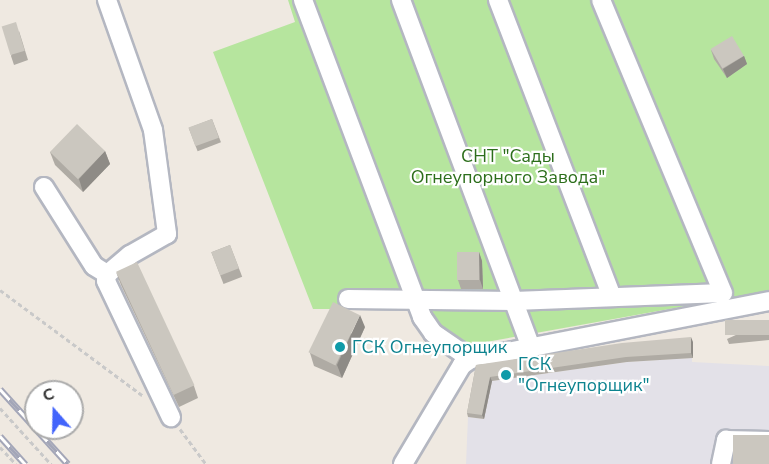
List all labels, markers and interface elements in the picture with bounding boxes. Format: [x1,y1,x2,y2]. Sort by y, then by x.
park label: СНТ "Сады Огнеупорного Завода" [411,146,605,188]
place label: ГСК Огнеупорщик [352,336,507,358]
marker: ГСК Огнеупорщик [333,340,347,354]
place label: ГСК "Огнеупорщик" [518,354,650,397]
marker: ГСК "Огнеупорщик" [499,368,513,382]
north arrow [24,380,84,440]
text: С [40,383,57,407]

